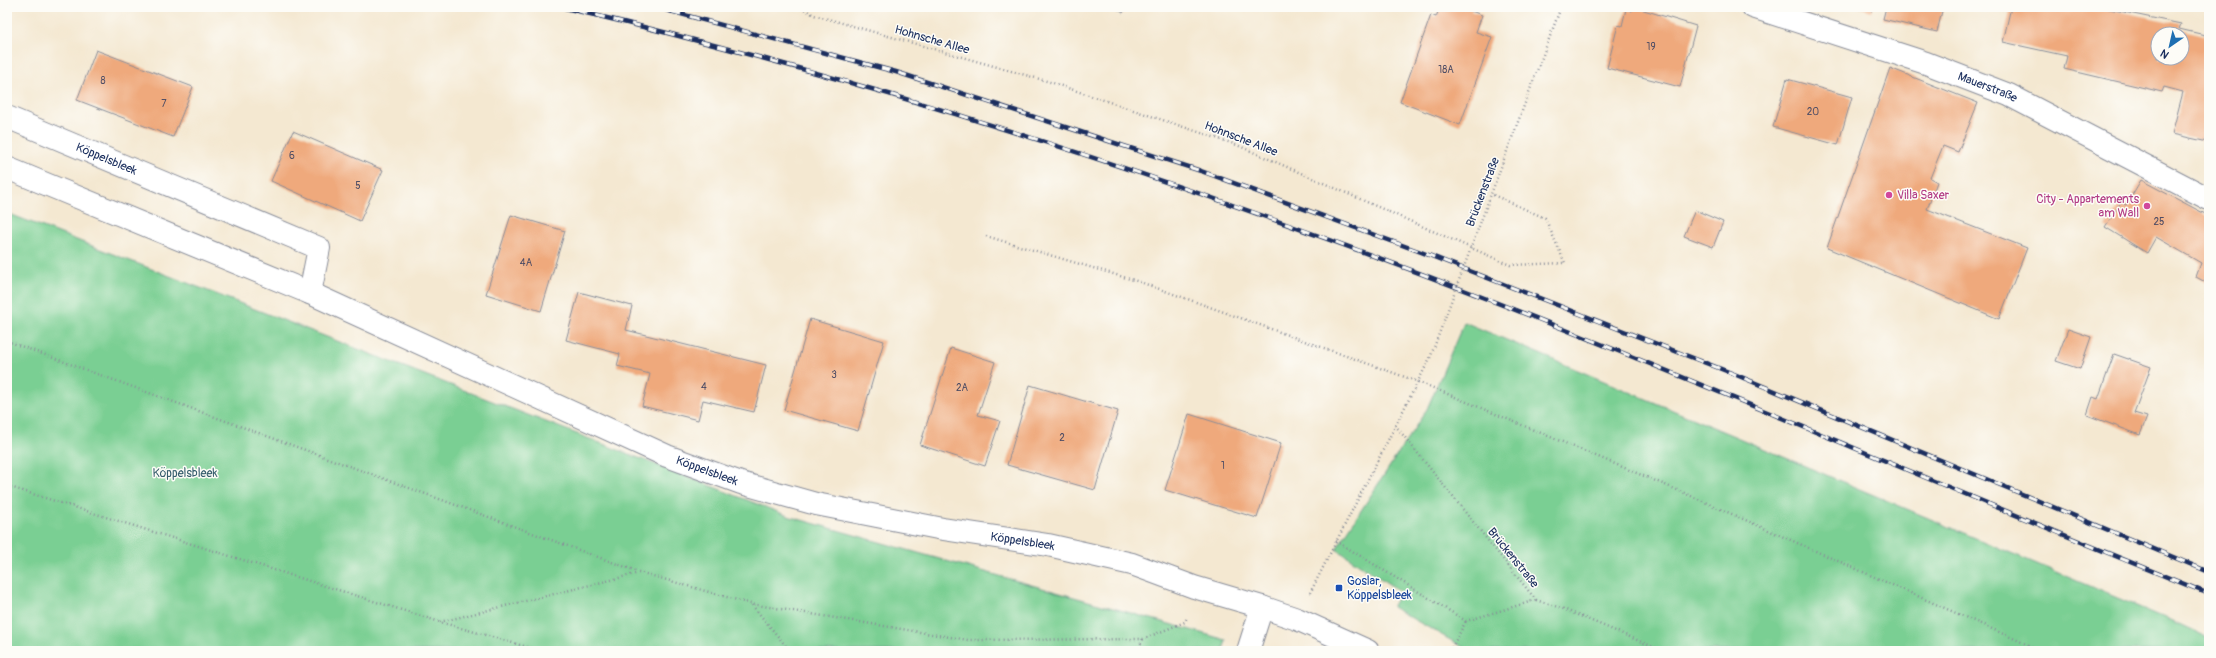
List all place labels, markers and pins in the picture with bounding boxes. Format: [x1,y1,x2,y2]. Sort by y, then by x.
place label: Villa Saxer [1897,188,1950,203]
marker: Villa Saxer [1884,190,1894,200]
place label: City - Appartements am Wall [2036,192,2140,221]
marker: City - Appartements am Wall [2142,201,2152,211]
place label: Goslar, Köppelsbleek [1347,574,1412,603]
marker: Goslar, Köppelsbleek [1334,583,1344,593]

